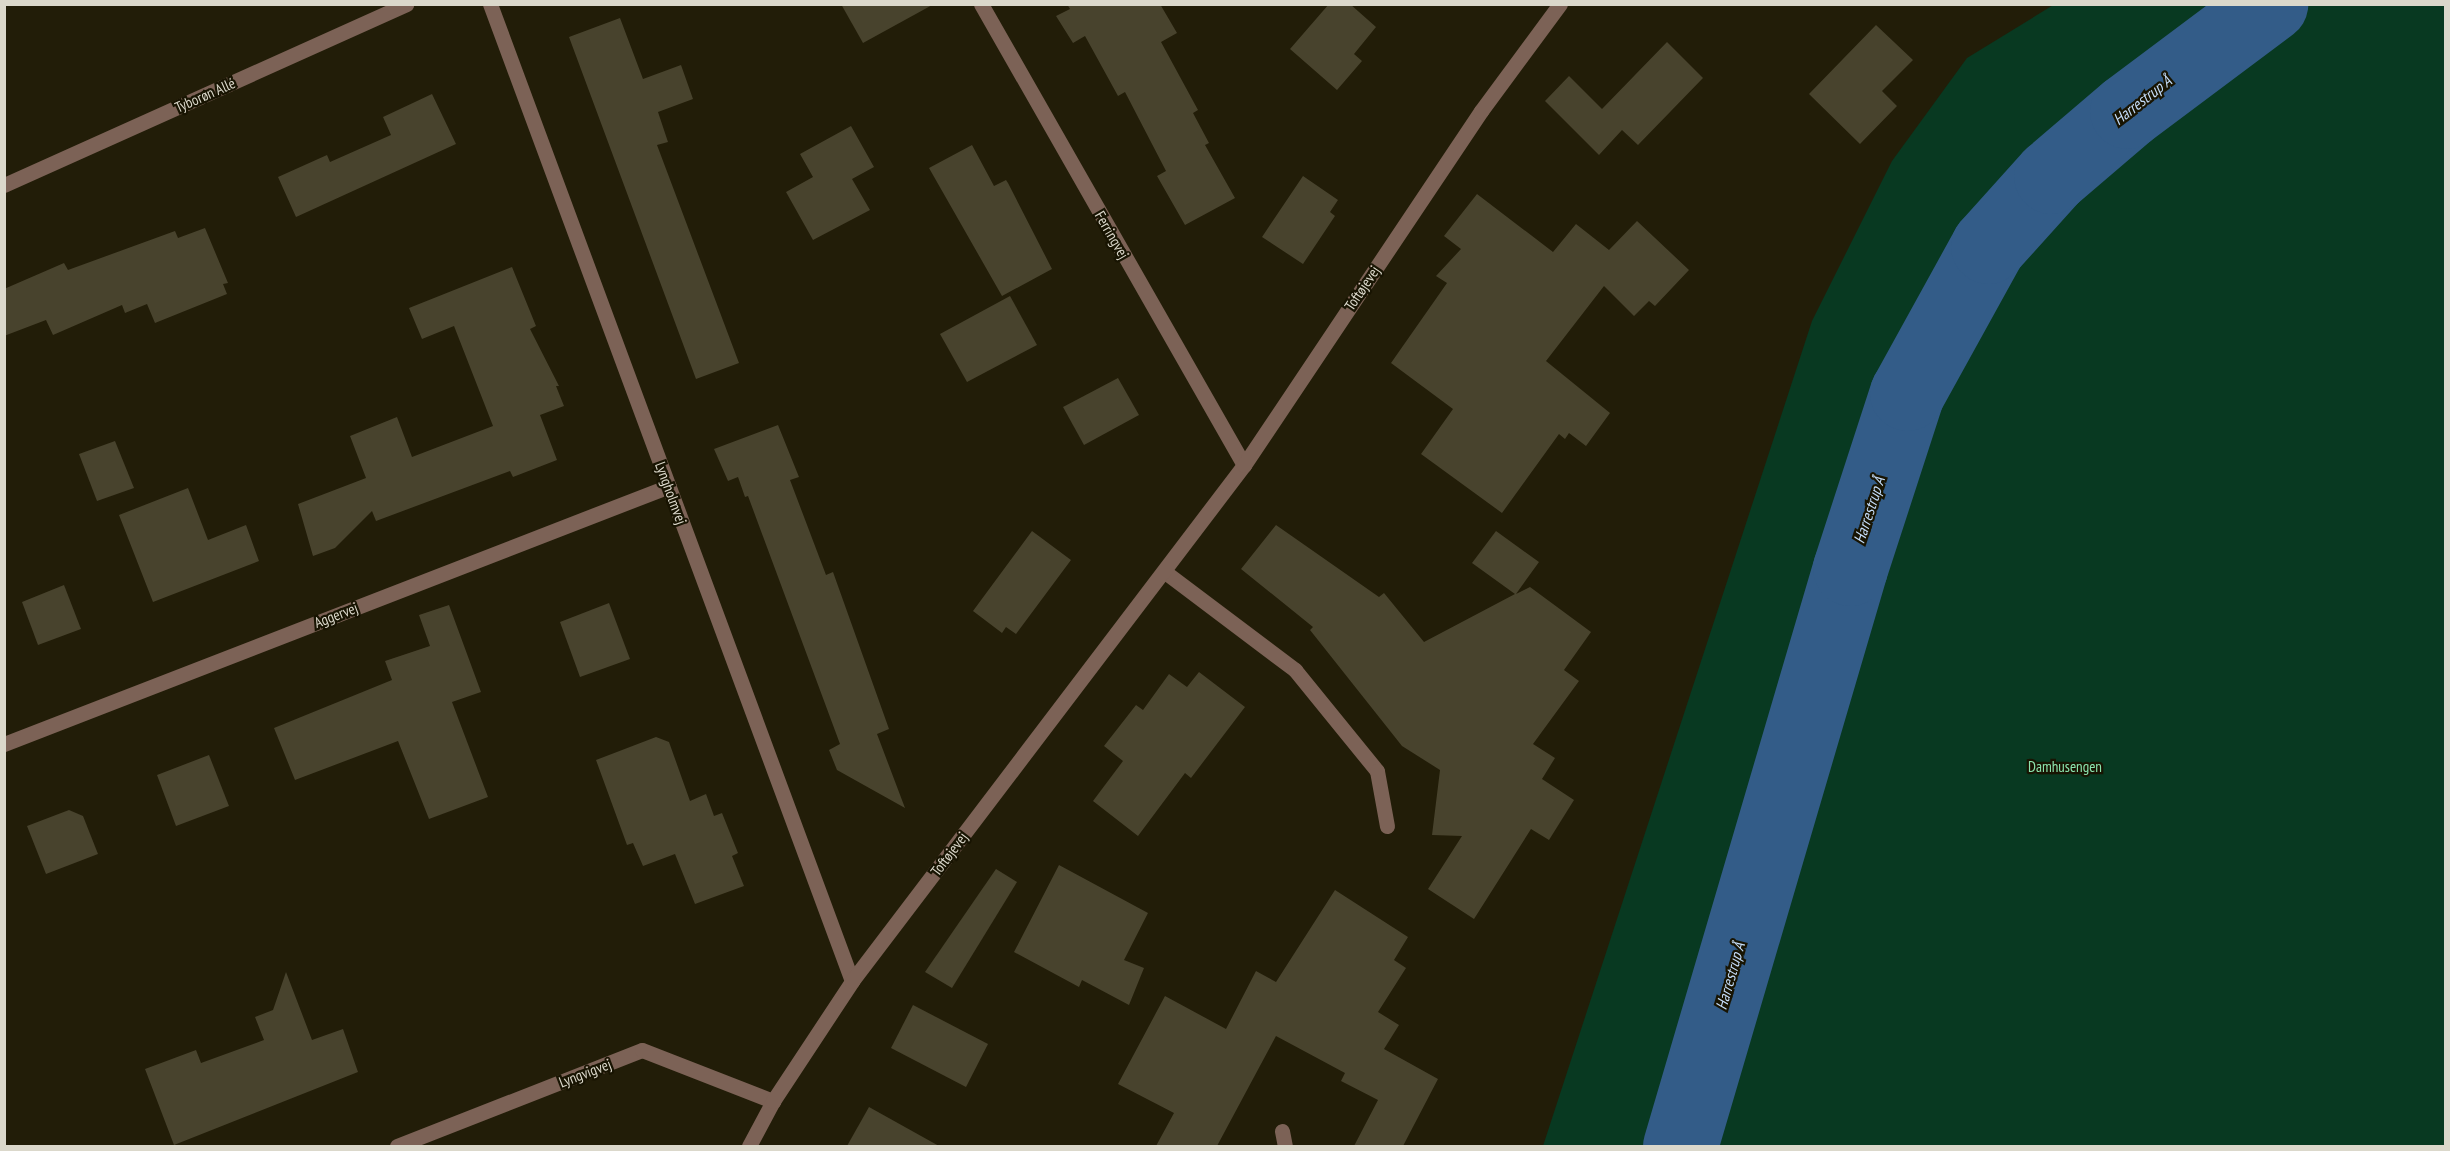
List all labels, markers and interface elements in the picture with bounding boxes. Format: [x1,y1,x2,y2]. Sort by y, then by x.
water label: Harrestrup Å [2109,71,2175,129]
street label: Tyborøn Allé [172,74,238,116]
street label: Ferringvej [1091,208,1133,262]
street label: Toftøjevej [1341,262,1383,314]
street label: Lyngholmvej [651,459,691,527]
water label: Harrestrup Å [1849,474,1889,546]
street label: Aggervej [312,598,360,632]
park label: Damhusengen [2028,758,2102,776]
street label: Toftøjevej [927,829,971,879]
water label: Harrestrup Å [1711,940,1749,1012]
street label: Lyngvigvej [556,1055,614,1091]

